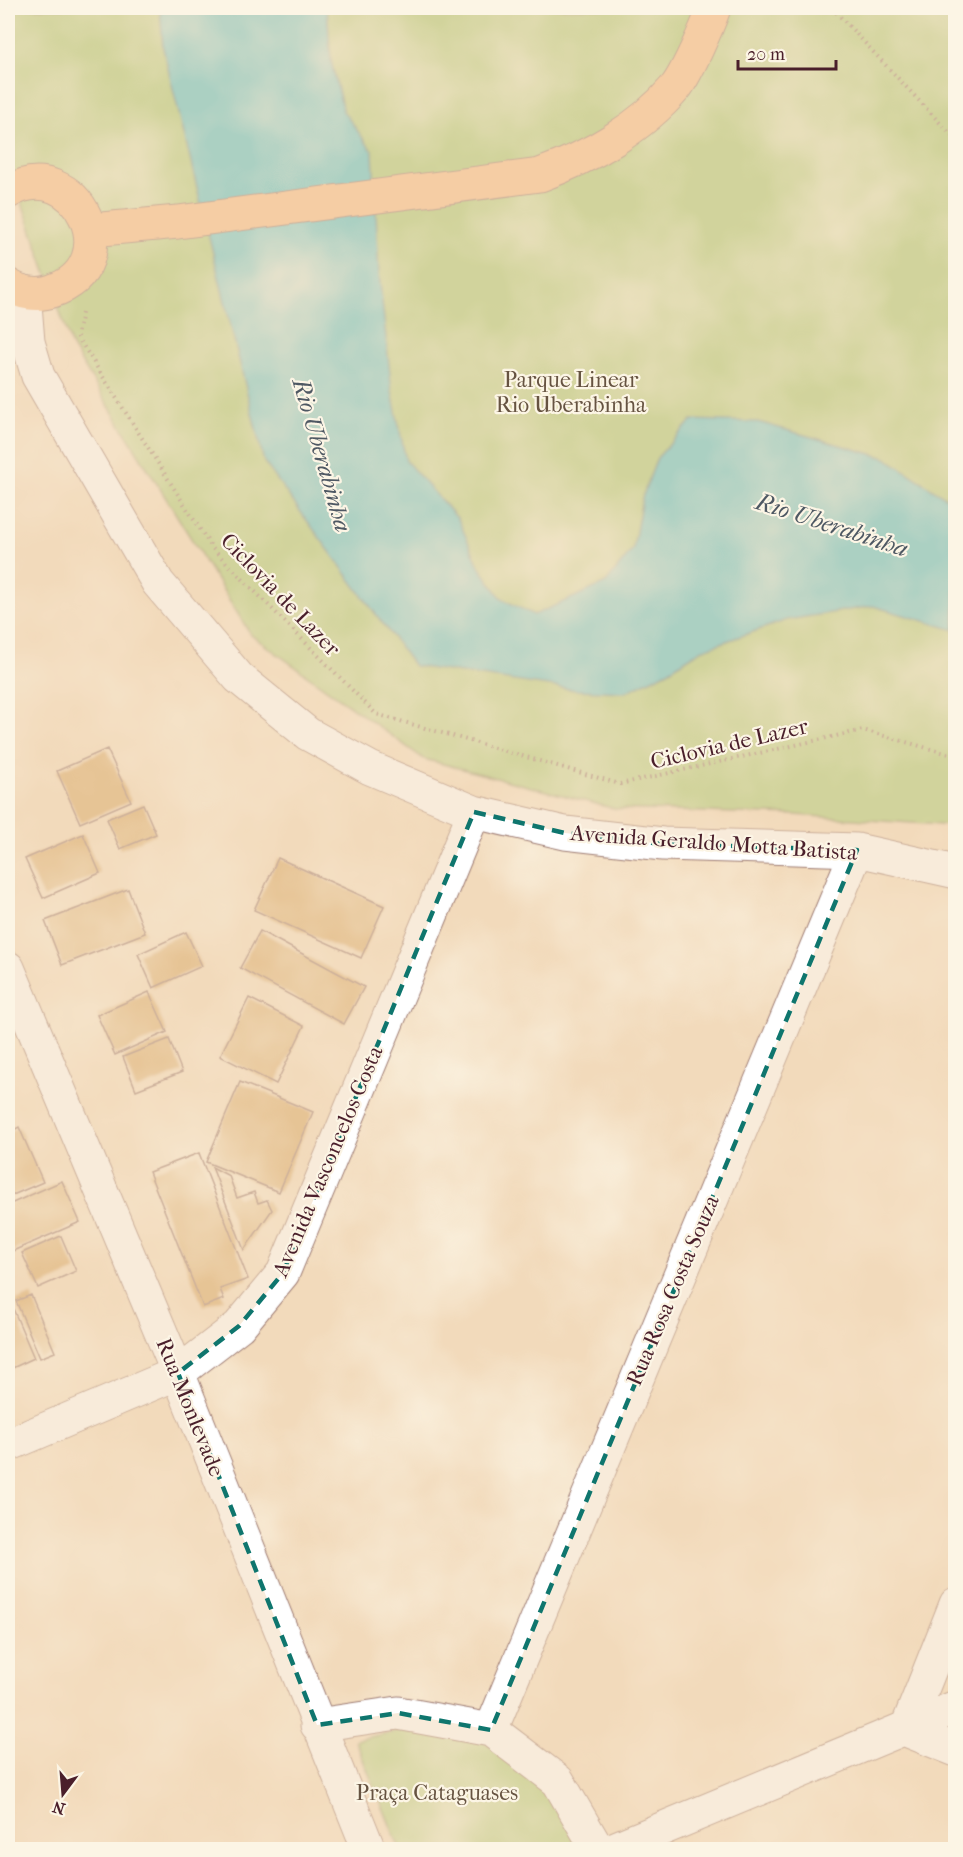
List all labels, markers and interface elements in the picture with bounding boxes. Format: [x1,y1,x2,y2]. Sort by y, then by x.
scale bar [738,33,836,71]
text: 20 m [747,44,785,65]
park label: Parque Linear Rio Uberabinha [496,367,647,418]
water label: Rio Uberabinha [286,373,357,535]
water label: Rio Uberabinha [751,487,912,563]
street label: Ciclovia de Lazer [215,528,346,662]
street label: Ciclovia de Lazer [648,713,811,775]
street label: Avenida Geraldo Motta Batista [569,820,859,866]
street label: Avenida Vasconcelos Costa [267,1041,389,1282]
street label: Rua Rosa Costa Souza [621,1191,725,1389]
street label: Rua Monlevade [150,1334,230,1480]
north arrow [33,1764,93,1824]
park label: Praça Cataguases [356,1780,518,1806]
text: N [50,1797,67,1819]

